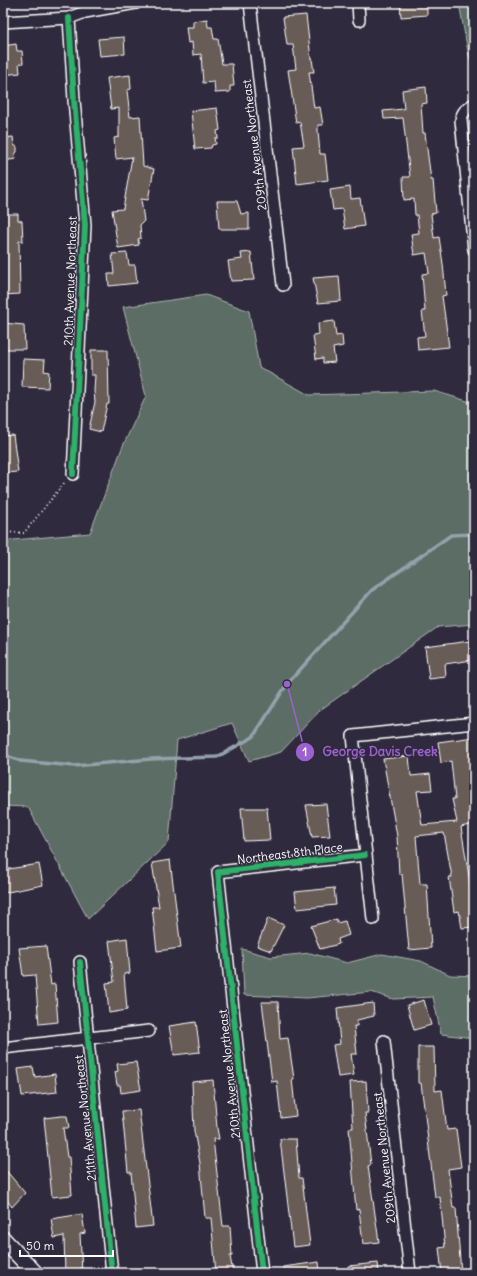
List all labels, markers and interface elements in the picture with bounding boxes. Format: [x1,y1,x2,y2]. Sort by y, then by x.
street label: 209th Avenue Northeast [239,79,269,211]
street label: 210th Avenue Northeast [60,216,80,346]
callout: George Davis Creek [295,739,446,764]
text: George Davis Creek [322,743,438,760]
text: 1 [303,744,307,759]
street label: Northeast 8th Place [236,839,344,867]
street label: 210th Avenue Northeast [215,1009,243,1139]
street label: 211th Avenue Northeast [71,1054,99,1182]
street label: 209th Avenue Northeast [370,1092,398,1224]
scale bar [20,1232,113,1258]
text: 50 m [26,1238,55,1253]

